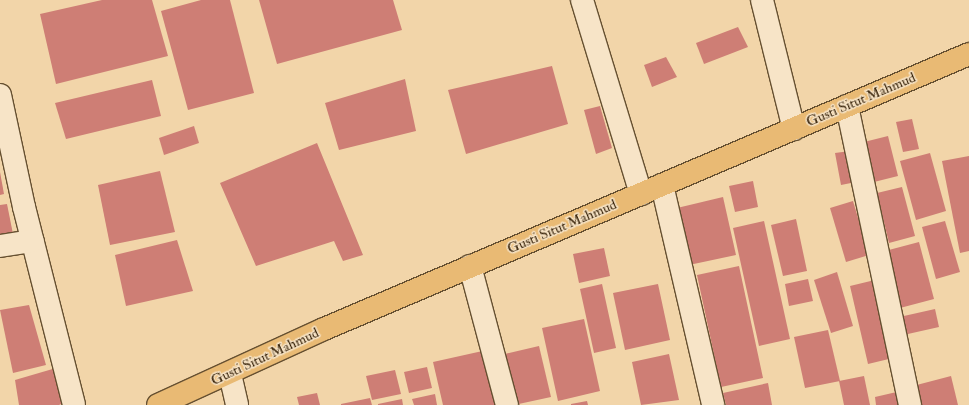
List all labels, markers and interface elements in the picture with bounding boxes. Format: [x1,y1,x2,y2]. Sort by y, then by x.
street label: Gusti Situt Mahmud [804,69,918,131]
street label: Gusti Situt Mahmud [505,196,619,258]
street label: Gusti Situt Mahmud [208,325,322,389]

